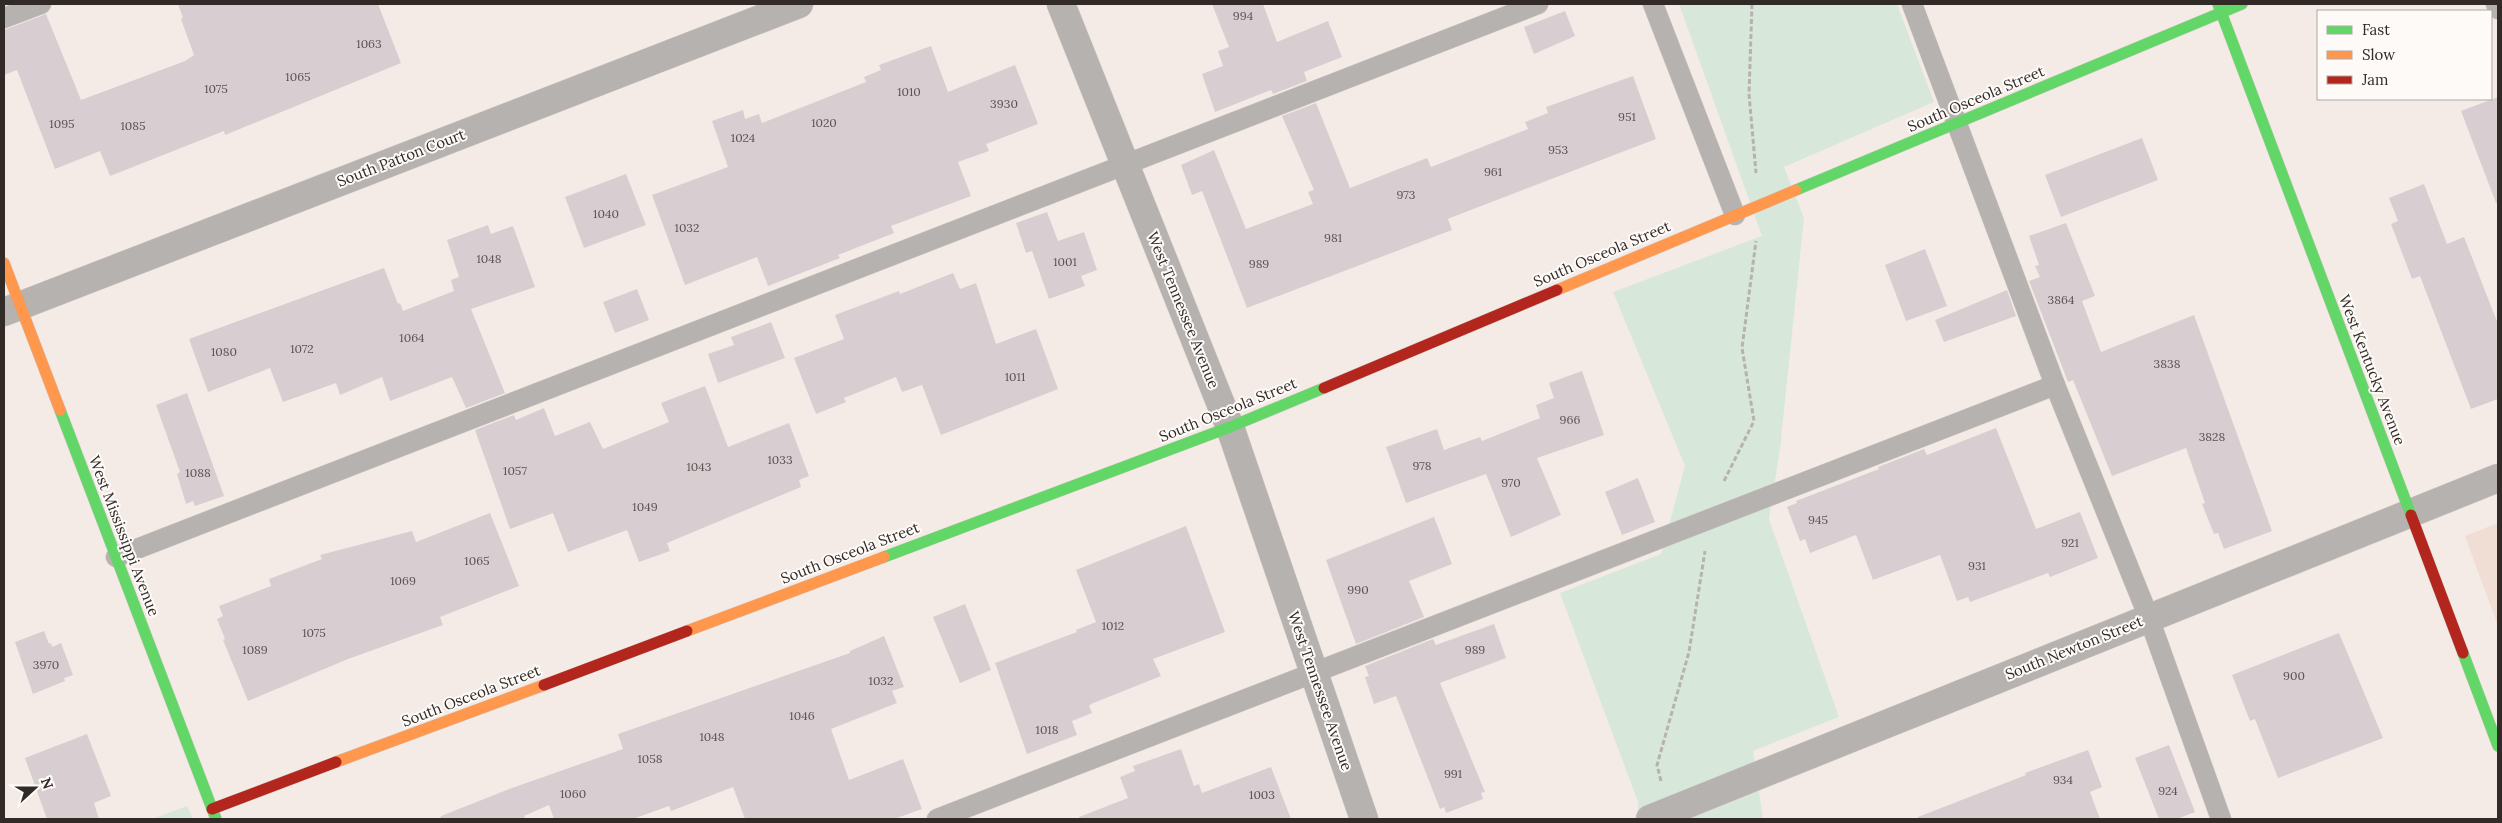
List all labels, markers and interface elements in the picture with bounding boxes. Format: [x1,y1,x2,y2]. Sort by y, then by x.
house number: 994 [1233,8,1254,23]
legend [2317,10,2492,100]
text: Fast [2362,20,2390,39]
house number: 1063 [356,36,382,51]
text: Slow [2362,45,2395,64]
street label: South Osceola Street [1905,61,2047,136]
house number: 1065 [285,69,311,84]
text: Jam [2361,70,2389,89]
house number: 1075 [204,81,228,96]
house number: 1010 [897,84,921,99]
house number: 3930 [990,96,1018,111]
house number: 951 [1618,109,1636,124]
house number: 1020 [811,115,837,130]
house number: 1095 [49,116,75,131]
house number: 1085 [120,118,146,133]
street label: South Patton Court [334,124,468,191]
house number: 1024 [731,130,756,145]
house number: 953 [1548,142,1568,157]
house number: 961 [1484,164,1502,179]
house number: 973 [1397,187,1416,202]
house number: 1040 [593,206,619,221]
street label: South Osceola Street [1531,216,1673,291]
house number: 1032 [675,220,699,235]
street label: West Tennessee Avenue [1143,229,1224,391]
house number: 981 [1324,230,1342,245]
house number: 1048 [476,251,502,266]
house number: 1001 [1053,254,1077,269]
house number: 989 [1249,256,1269,271]
house number: 3864 [2048,292,2075,307]
street label: West Kentucky Avenue [2335,292,2410,448]
house number: 1064 [399,330,425,345]
house number: 1072 [290,341,314,356]
house number: 1080 [211,344,237,359]
house number: 3838 [2154,356,2181,371]
house number: 1011 [1005,369,1025,384]
street label: South Osceola Street [1156,373,1300,446]
house number: 966 [1560,412,1580,427]
house number: 3828 [2199,429,2226,444]
house number: 1033 [767,452,793,467]
street label: West Mississippi Avenue [85,453,164,619]
house number: 978 [1413,458,1432,473]
house number: 1043 [686,459,712,474]
house number: 1057 [503,463,527,478]
house number: 1088 [185,465,211,480]
house number: 970 [1501,475,1521,490]
house number: 1049 [632,499,658,514]
house number: 945 [1808,512,1828,527]
street label: South Osceola Street [778,517,922,588]
house number: 921 [2061,535,2079,550]
house number: 1065 [464,553,490,568]
house number: 931 [1968,558,1986,573]
house number: 1069 [390,573,416,588]
house number: 990 [1347,582,1369,597]
street label: West Tennessee Avenue [1284,609,1357,773]
street label: South Newton Street [2002,611,2145,684]
house number: 1012 [1102,618,1124,633]
house number: 1075 [302,625,326,640]
house number: 1089 [242,642,268,657]
house number: 989 [1465,642,1485,657]
house number: 3970 [33,657,59,672]
street label: South Osceola Street [399,660,543,731]
house number: 900 [2283,668,2305,683]
house number: 1032 [869,673,893,688]
house number: 1046 [789,708,815,723]
house number: 1018 [1036,722,1059,737]
house number: 1048 [699,729,725,744]
house number: 1058 [637,751,663,766]
north arrow [10,763,60,813]
house number: 991 [1444,766,1462,781]
house number: 934 [2053,772,2074,787]
text: N [37,775,58,792]
house number: 924 [2158,783,2178,798]
house number: 1060 [560,786,586,801]
house number: 1003 [1249,787,1275,802]

